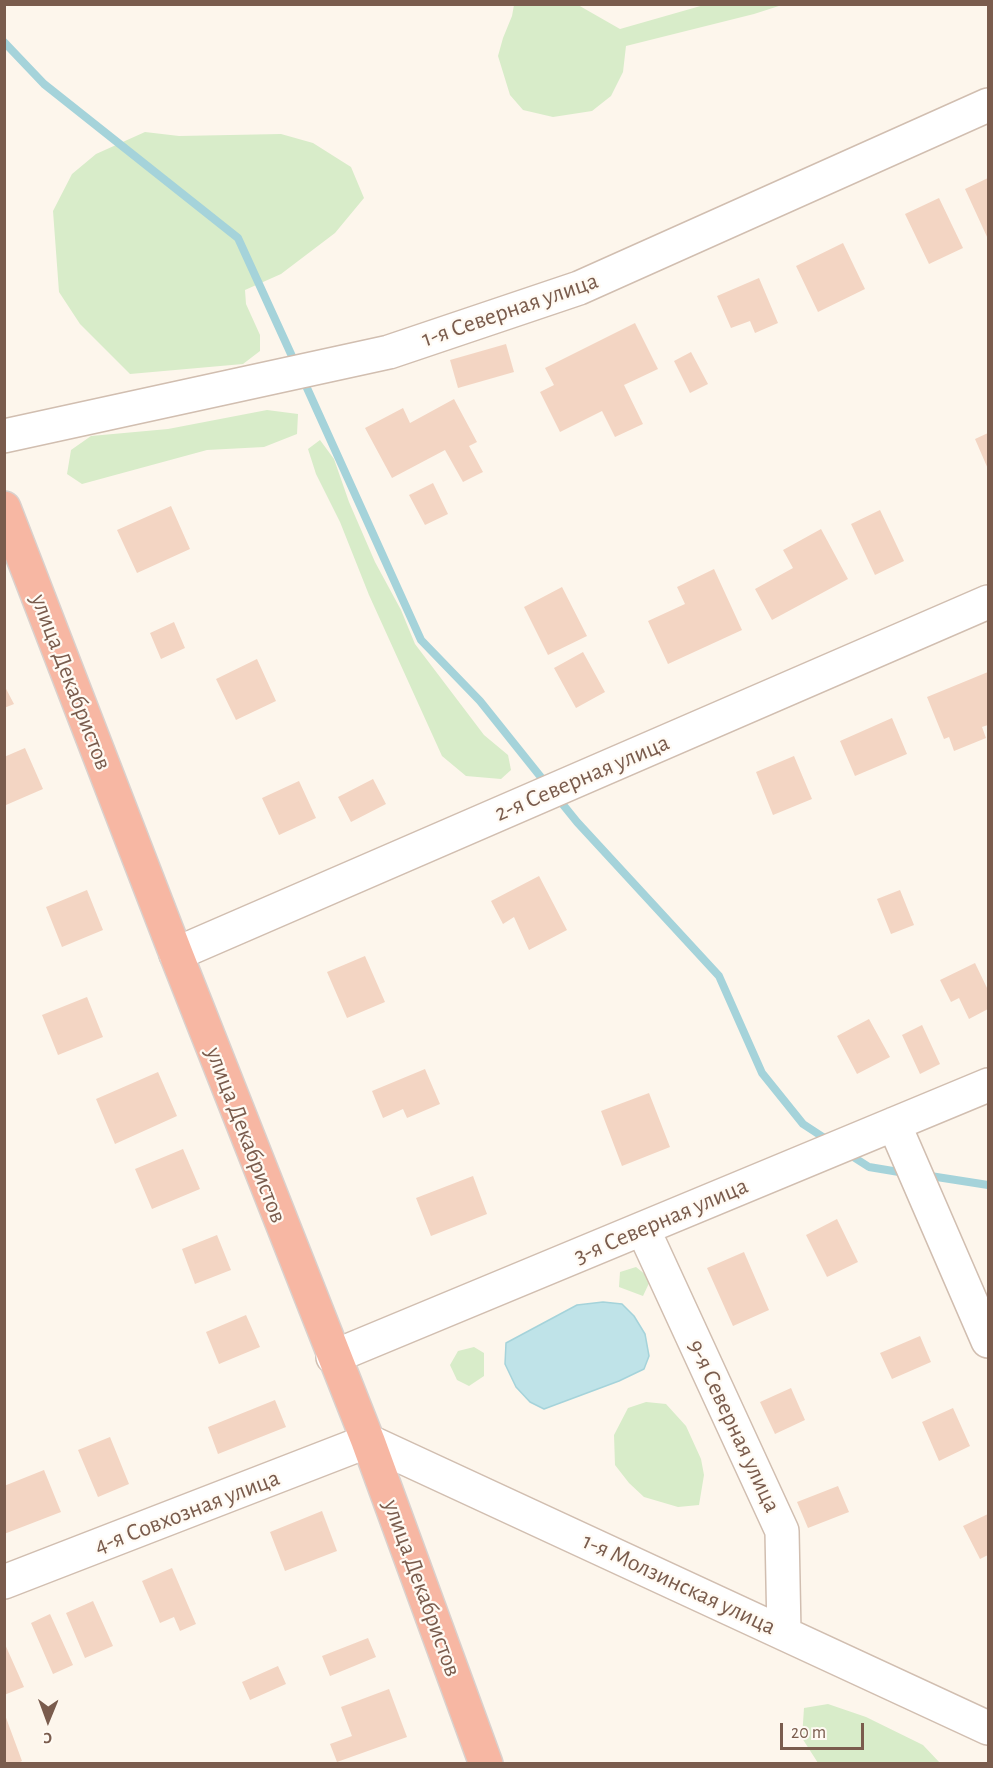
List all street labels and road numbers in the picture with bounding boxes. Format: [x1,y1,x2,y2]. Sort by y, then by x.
street label: 1-я Северная улица [418,266,602,354]
street label: улица Декабристов [24,590,118,774]
street label: 2-я Северная улица [490,728,674,828]
street label: улица Декабристов [199,1043,293,1227]
street label: 3-я Северная улица [570,1171,752,1271]
street label: 9-я Северная улица [681,1335,787,1517]
street label: 4-я Совхозная улица [90,1463,284,1561]
street label: улица Декабристов [377,1496,467,1680]
street label: 1-я Молзинская улица [578,1527,780,1641]

